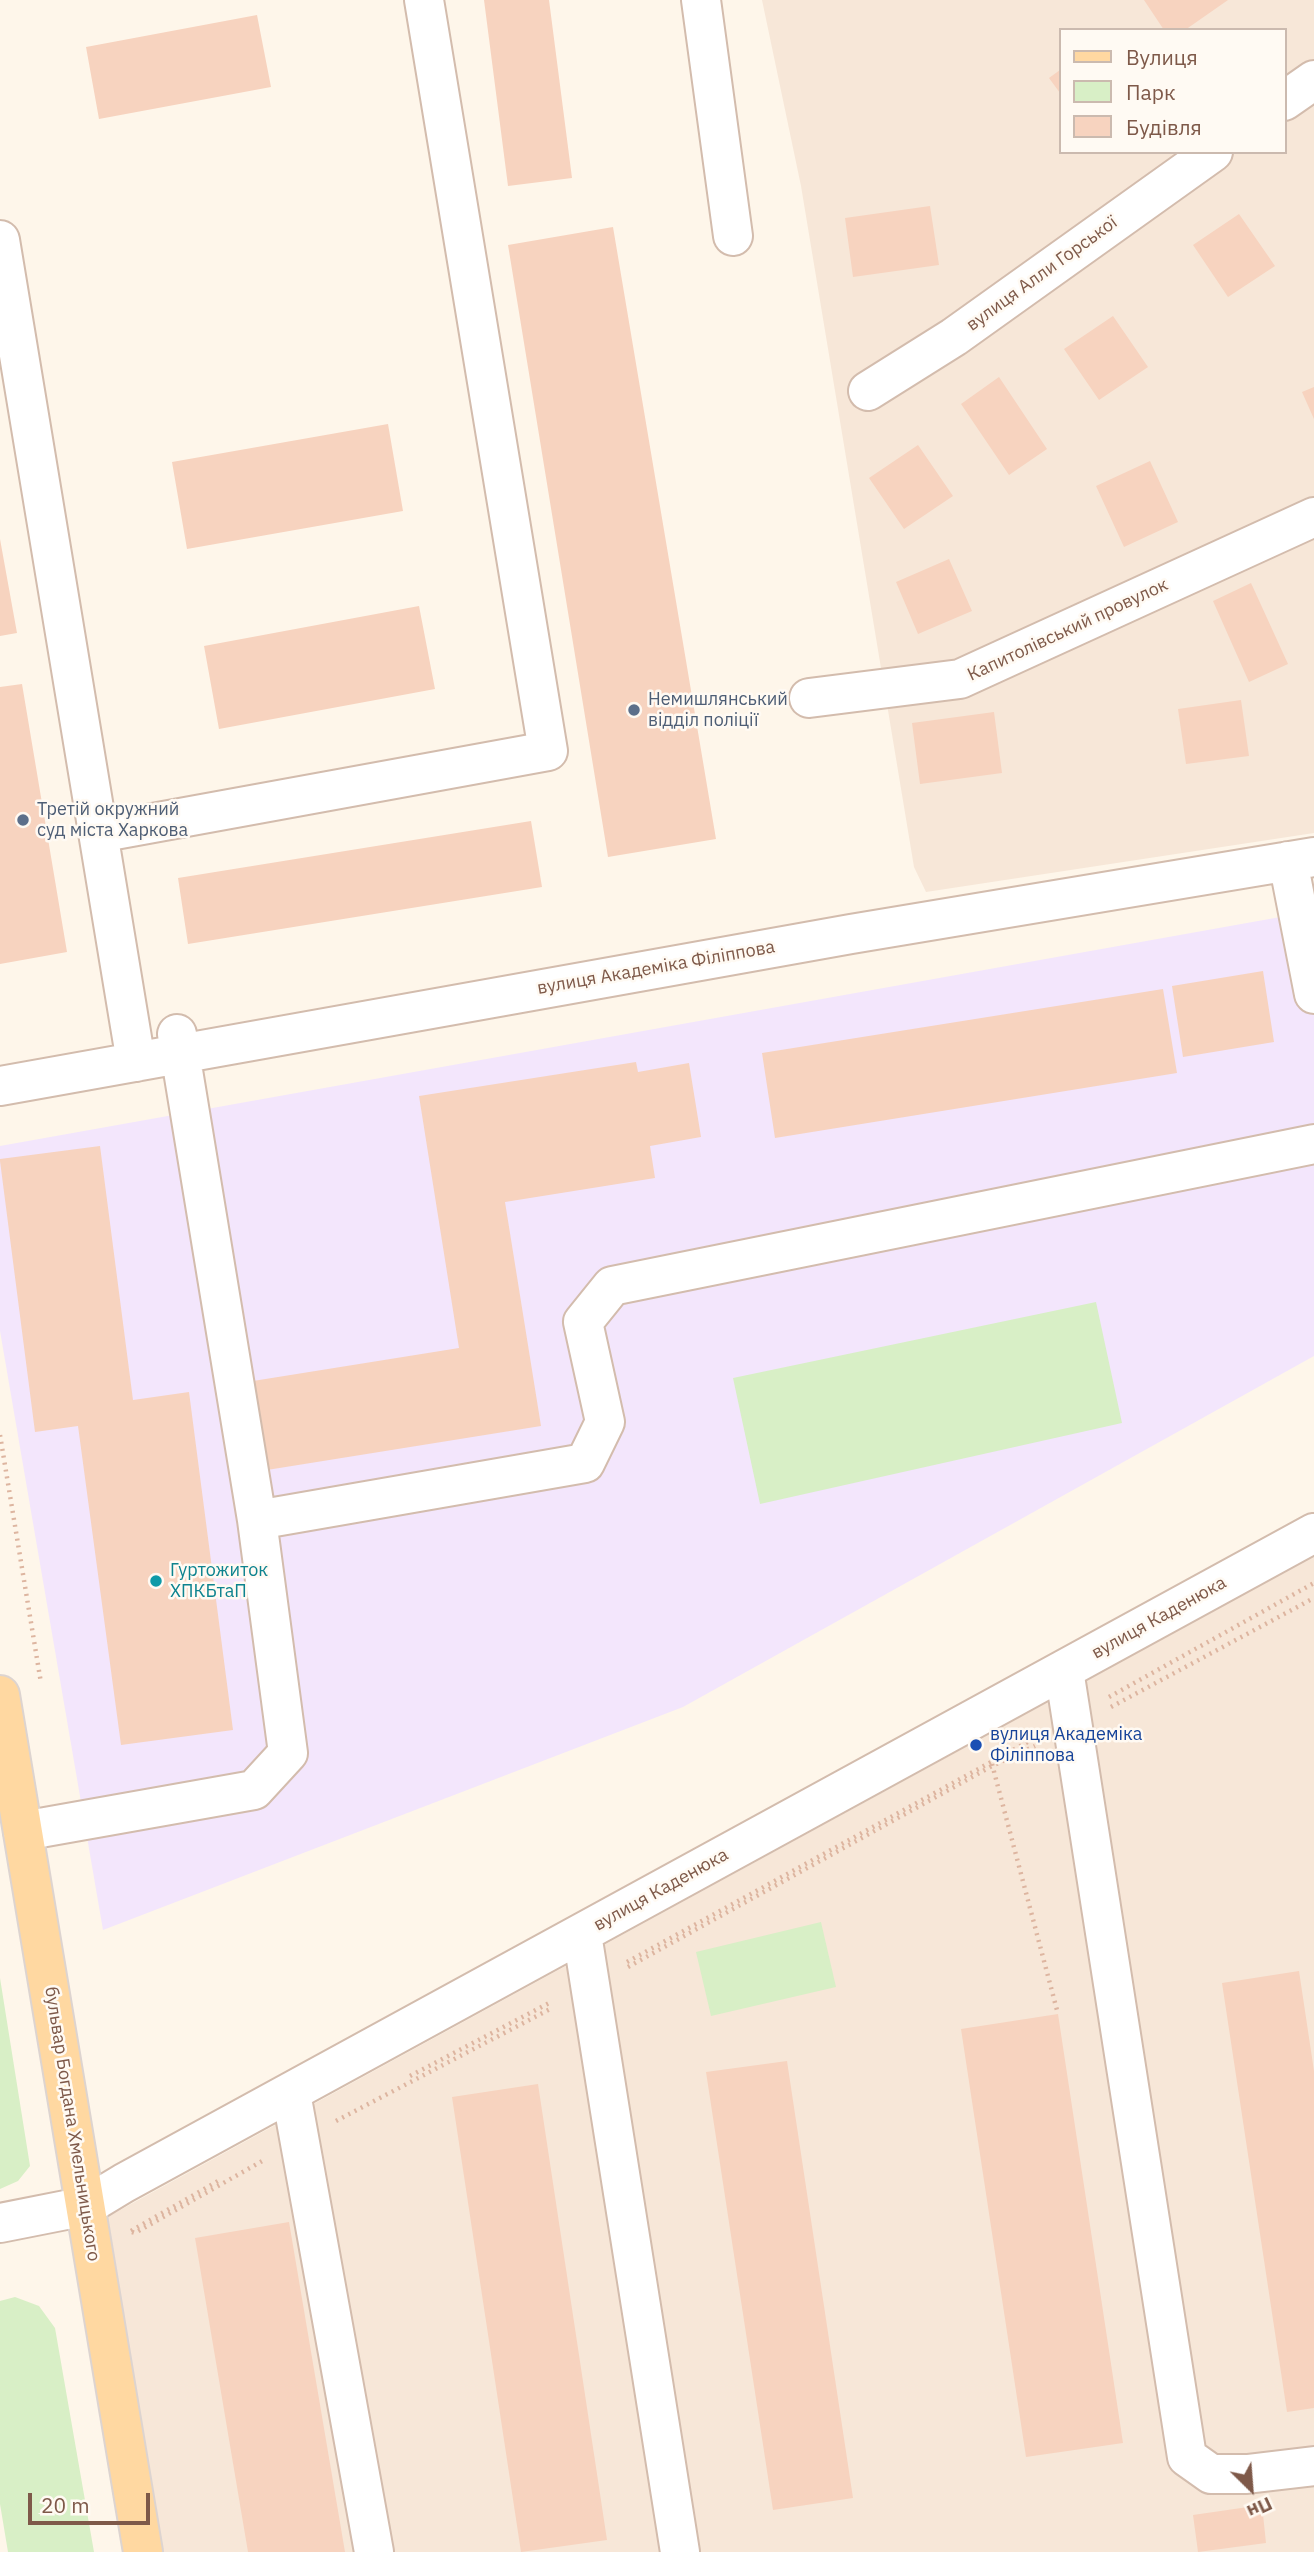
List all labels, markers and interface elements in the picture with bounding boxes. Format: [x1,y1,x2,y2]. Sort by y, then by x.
legend [1058,28,1286,154]
text: Вулиця [1126,43,1198,71]
text: Парк [1126,78,1176,106]
text: Будівля [1126,113,1202,141]
street label: вулиця Алли Горської [962,212,1122,336]
street label: Капитолівський провулок [964,574,1172,686]
place label: Немишлянський відділ поліції [648,689,788,732]
marker: Немишлянський відділ поліції [626,702,642,718]
place label: Третій окружний суд міста Харкова [37,799,188,842]
marker: Третій окружний суд міста Харкова [15,812,31,828]
street label: вулиця Академіка Філіппова [535,936,777,1000]
place label: Гуртожиток ХПКБтаП [170,1560,268,1602]
street label: вулиця Каденюка [1088,1572,1230,1664]
marker: Гуртожиток ХПКБтаП [148,1573,164,1589]
place label: вулиця Академіка Філіппова [990,1724,1142,1766]
marker: вулиця Академіка Філіппова [968,1737,984,1753]
street label: вулиця Каденюка [590,1844,732,1936]
street label: бульвар Богдана Хмельницького [40,1985,104,2263]
north arrow [1216,2454,1286,2524]
scale bar [32,2478,154,2522]
text: 20 m [41,2491,90,2519]
text: Пн [1243,2492,1276,2524]

